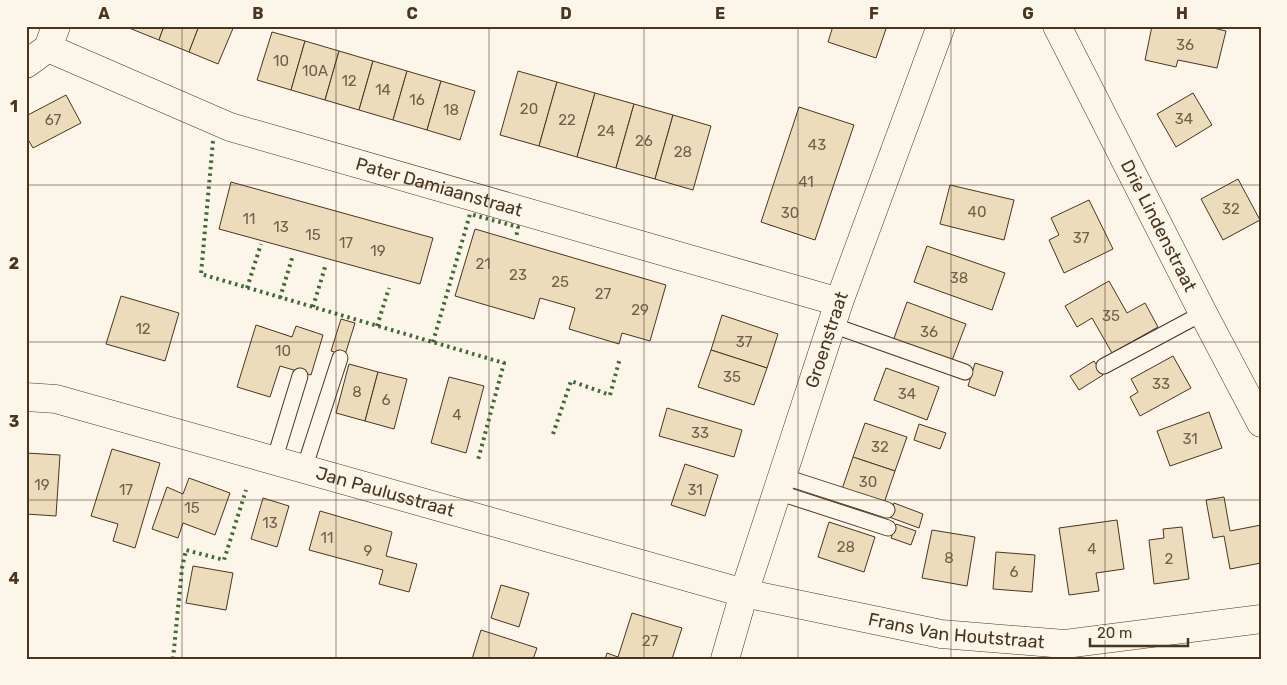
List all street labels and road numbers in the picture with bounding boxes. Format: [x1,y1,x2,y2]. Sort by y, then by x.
street label: Pater Damiaanstraat [353,153,525,221]
street label: Drie Lindenstraat [1116,156,1201,295]
street label: Groenstraat [801,289,853,391]
street label: Jan Paulusstraat [313,462,457,522]
street label: Frans Van Houtstraat [866,608,1045,653]

